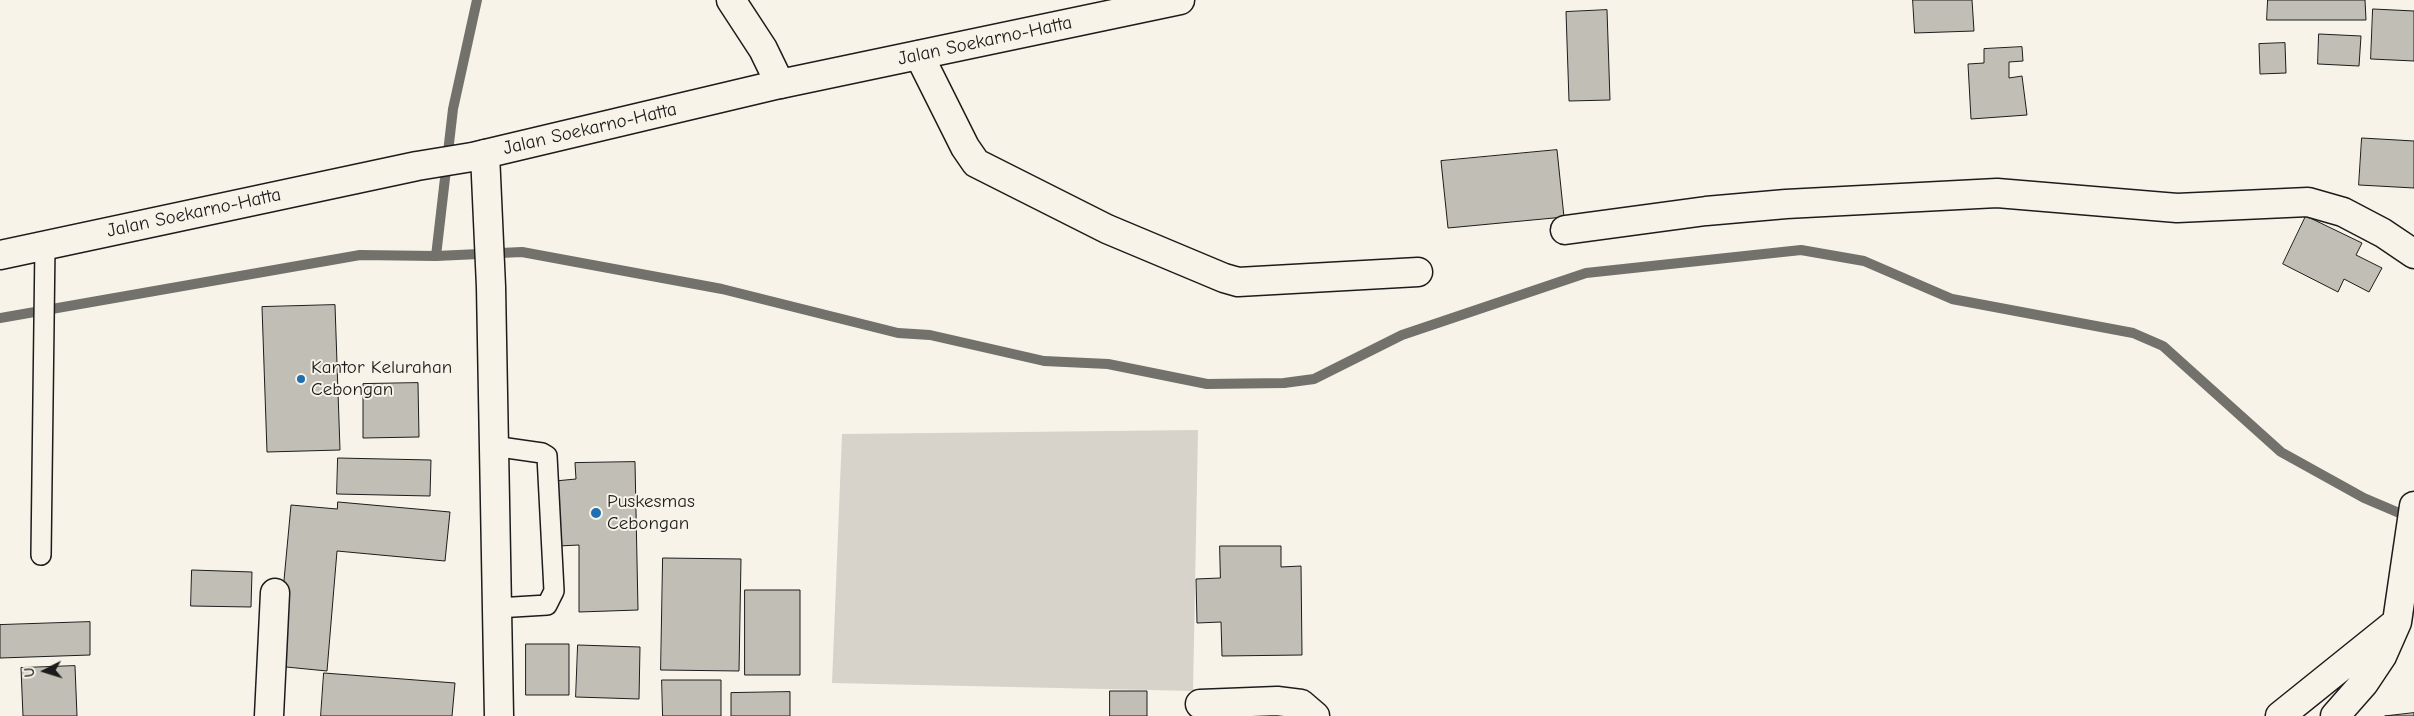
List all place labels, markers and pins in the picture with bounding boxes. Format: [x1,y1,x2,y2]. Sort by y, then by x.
place label: Kantor Kelurahan Cebongan [311,357,452,401]
marker: Kantor Kelurahan Cebongan [295,373,307,385]
place label: Puskesmas Cebongan [607,491,695,535]
marker: Puskesmas Cebongan [589,506,603,520]

